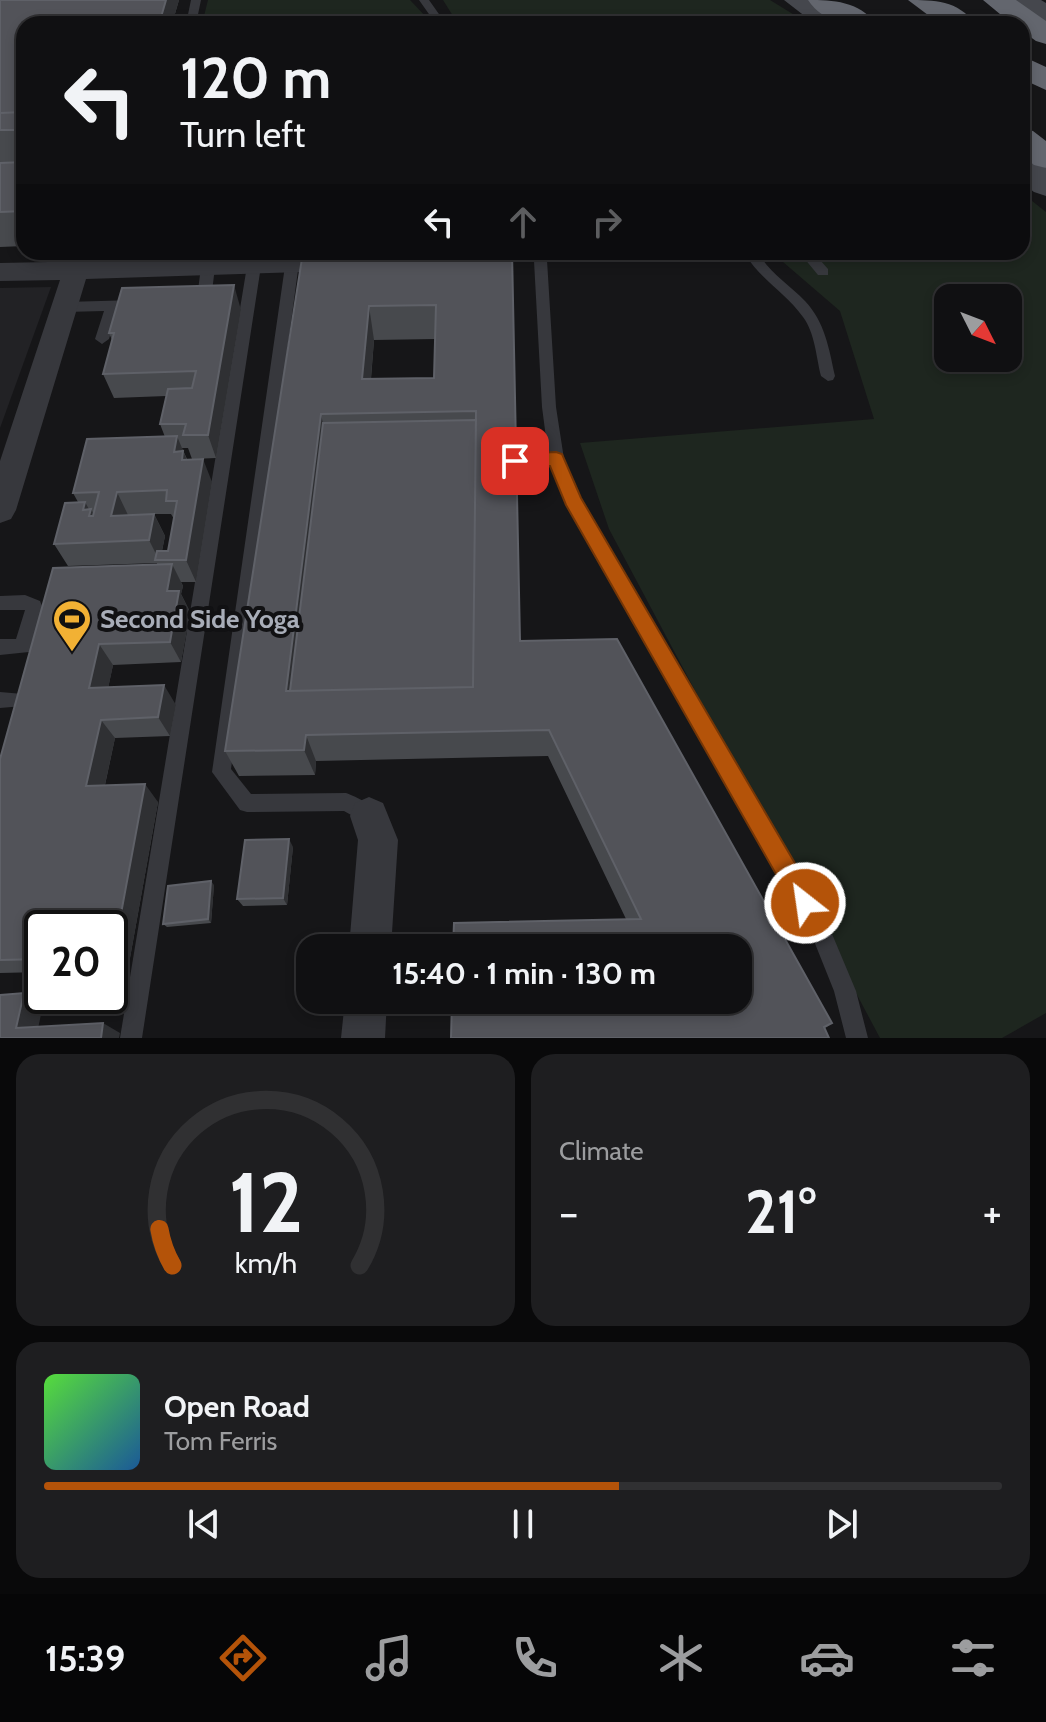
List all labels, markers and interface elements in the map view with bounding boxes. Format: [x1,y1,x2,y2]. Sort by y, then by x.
text: 120 m [180,44,331,112]
icon: left [48,48,152,152]
text: Turn left [180,112,305,156]
icon: left [417,200,461,244]
icon: ahead [501,200,545,244]
icon: right [585,200,629,244]
north arrow [934,284,1022,372]
map controls [934,284,1022,372]
pin [481,427,549,495]
icon: arrive [493,439,537,483]
sports icon: Second Side Yoga [51,598,93,653]
place label: Second Side Yoga [100,603,300,635]
position arrow [763,861,847,945]
speed limit sign: 20 [24,910,128,1014]
text: 15:40 · 1 min · 130 m [392,955,656,992]
text: Climate [559,1135,644,1167]
text: 12 [228,1152,303,1253]
text: 21° [745,1175,816,1248]
text: − [559,1186,578,1239]
text: + [983,1186,1002,1239]
text: km/h [234,1245,297,1280]
text: Open Road [164,1388,310,1425]
text: Tom Ferris [164,1425,277,1457]
icon: previous [182,1502,226,1546]
icon: pause [501,1502,545,1546]
icon: next [820,1502,864,1546]
icon: directions [215,1630,271,1686]
icon: music [361,1630,417,1686]
icon: phone [507,1630,563,1686]
icon: climate [653,1630,709,1686]
icon: car [799,1630,855,1686]
icon: filters [945,1630,1001,1686]
text: 15:39 [45,1636,125,1680]

